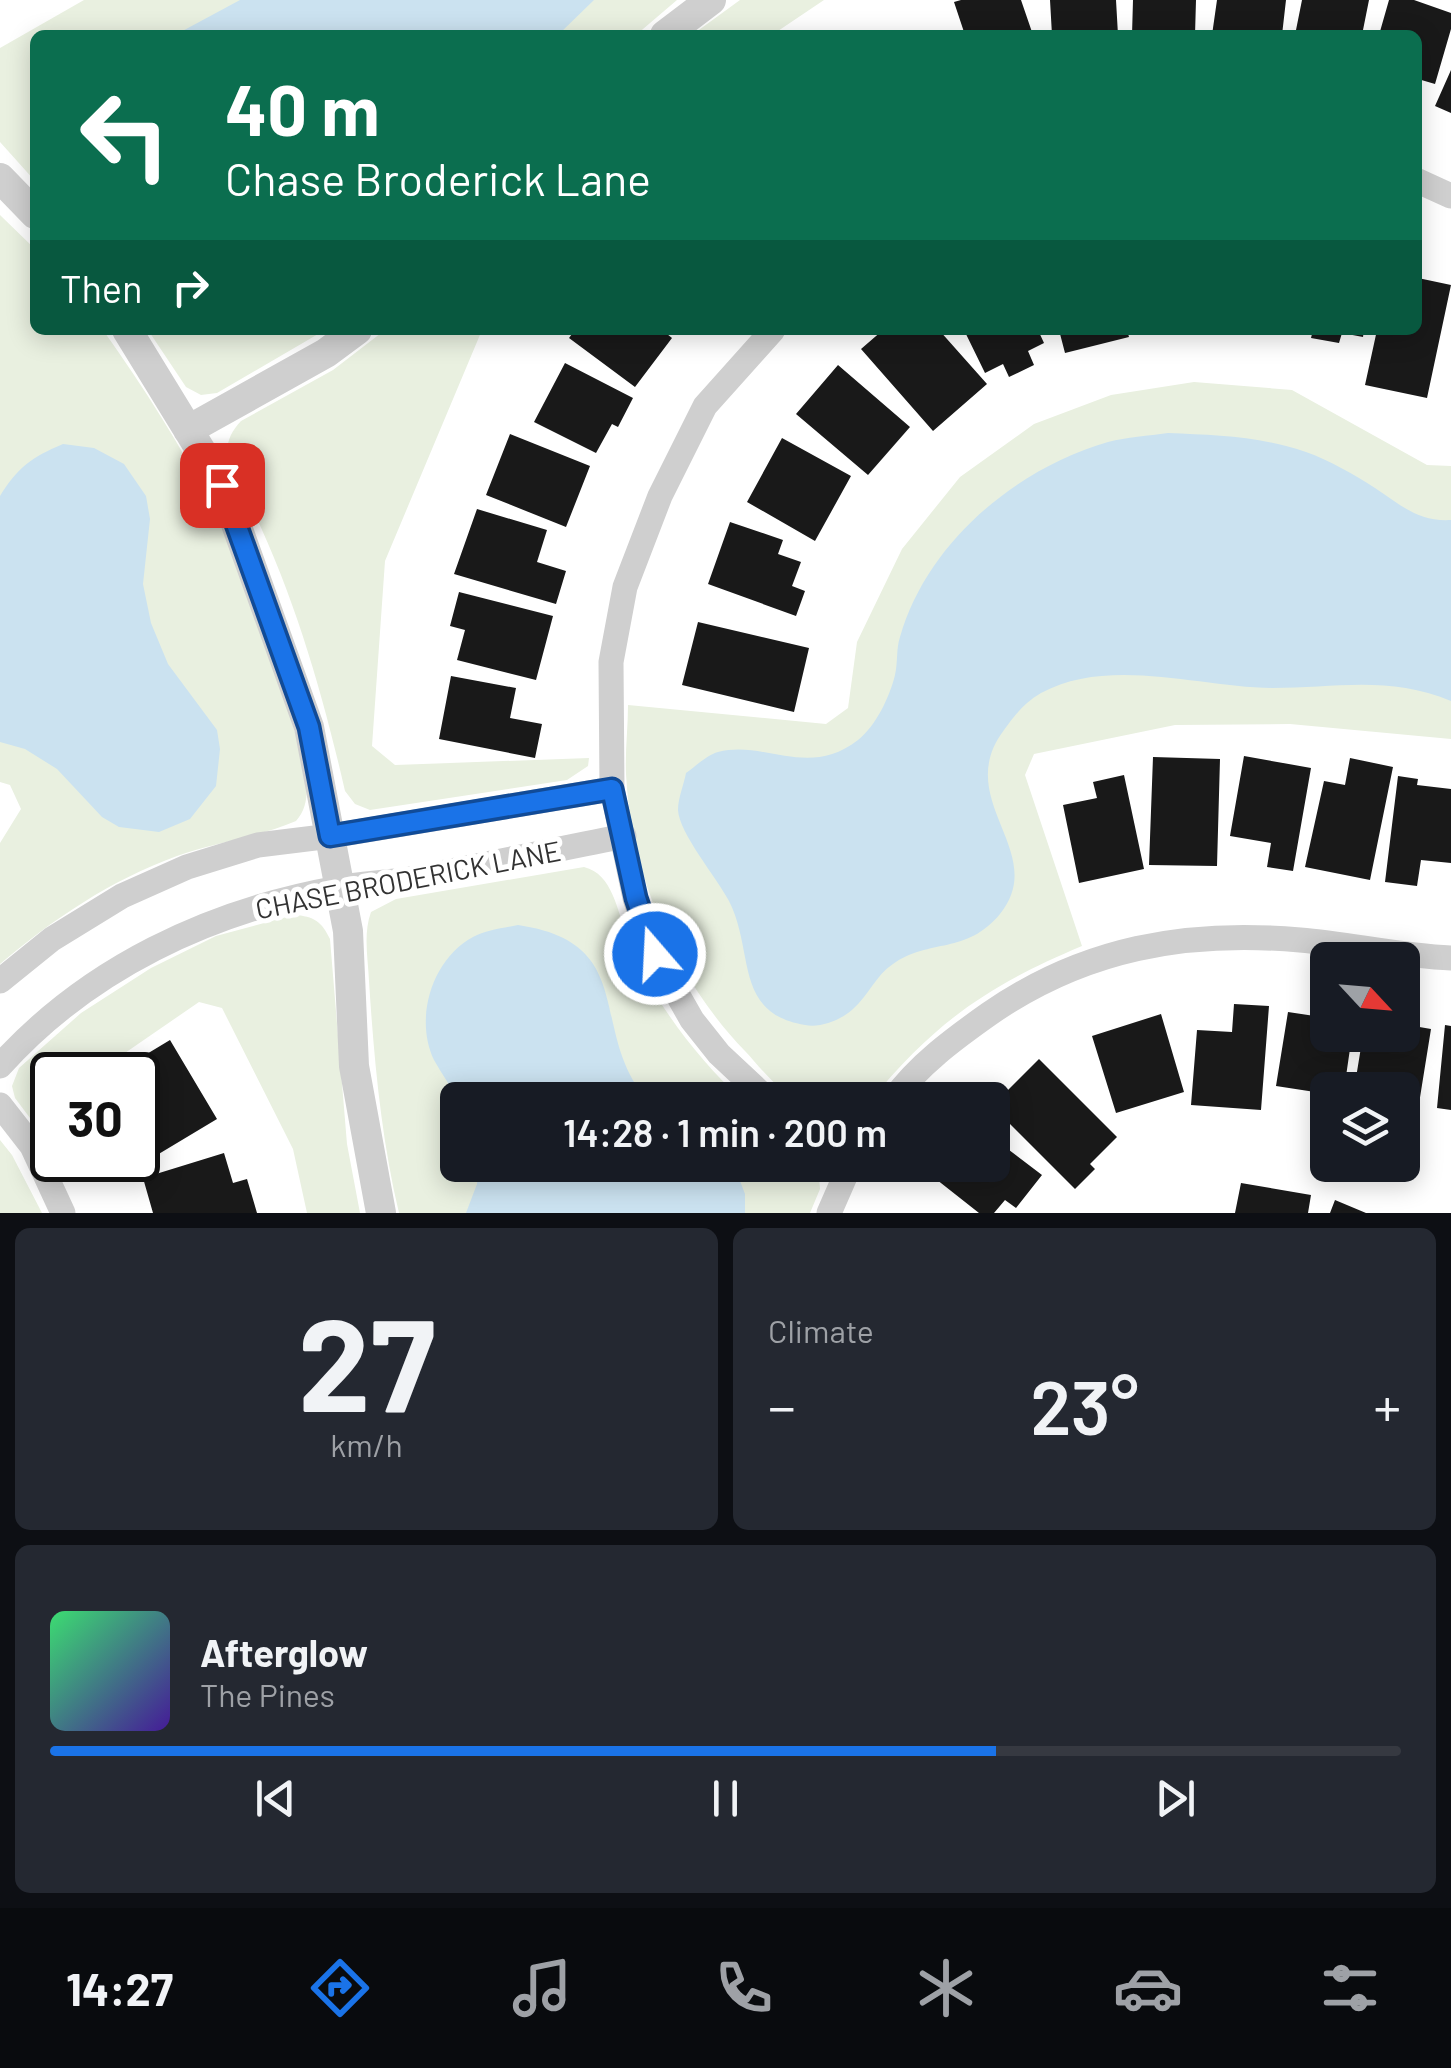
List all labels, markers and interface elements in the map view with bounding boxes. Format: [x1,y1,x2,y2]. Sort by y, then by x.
text: 40 m [225,66,380,150]
icon: left [60,70,190,200]
text: Chase Broderick Lane [225,151,651,205]
icon: right [163,260,218,315]
text: Then [60,265,143,311]
pin [180,443,265,528]
icon: arrive [195,458,250,513]
street label: CHASE BRODERICK LANE [252,833,564,925]
position arrow [603,902,707,1006]
north arrow [1310,942,1420,1052]
map controls [1310,942,1420,1182]
speed limit sign: 30 [30,1052,160,1182]
button: layers [1310,1072,1420,1182]
text: 14:28 · 1 min · 200 m [563,1109,887,1155]
text: 27 [298,1282,435,1438]
text: Climate [768,1311,874,1349]
text: 23° [1030,1360,1139,1450]
text: − [768,1372,796,1438]
text: + [1373,1372,1401,1438]
text: km/h [330,1425,403,1463]
text: Afterglow [200,1629,368,1675]
text: The Pines [200,1675,335,1713]
icon: previous [248,1771,303,1826]
icon: pause [698,1771,753,1826]
icon: next [1148,1771,1203,1826]
icon: directions [305,1953,375,2023]
icon: music [507,1953,577,2023]
icon: phone [709,1953,779,2023]
icon: climate [911,1953,981,2023]
icon: car [1113,1953,1183,2023]
icon: filters [1315,1953,1385,2023]
text: 14:27 [66,1961,173,2015]

